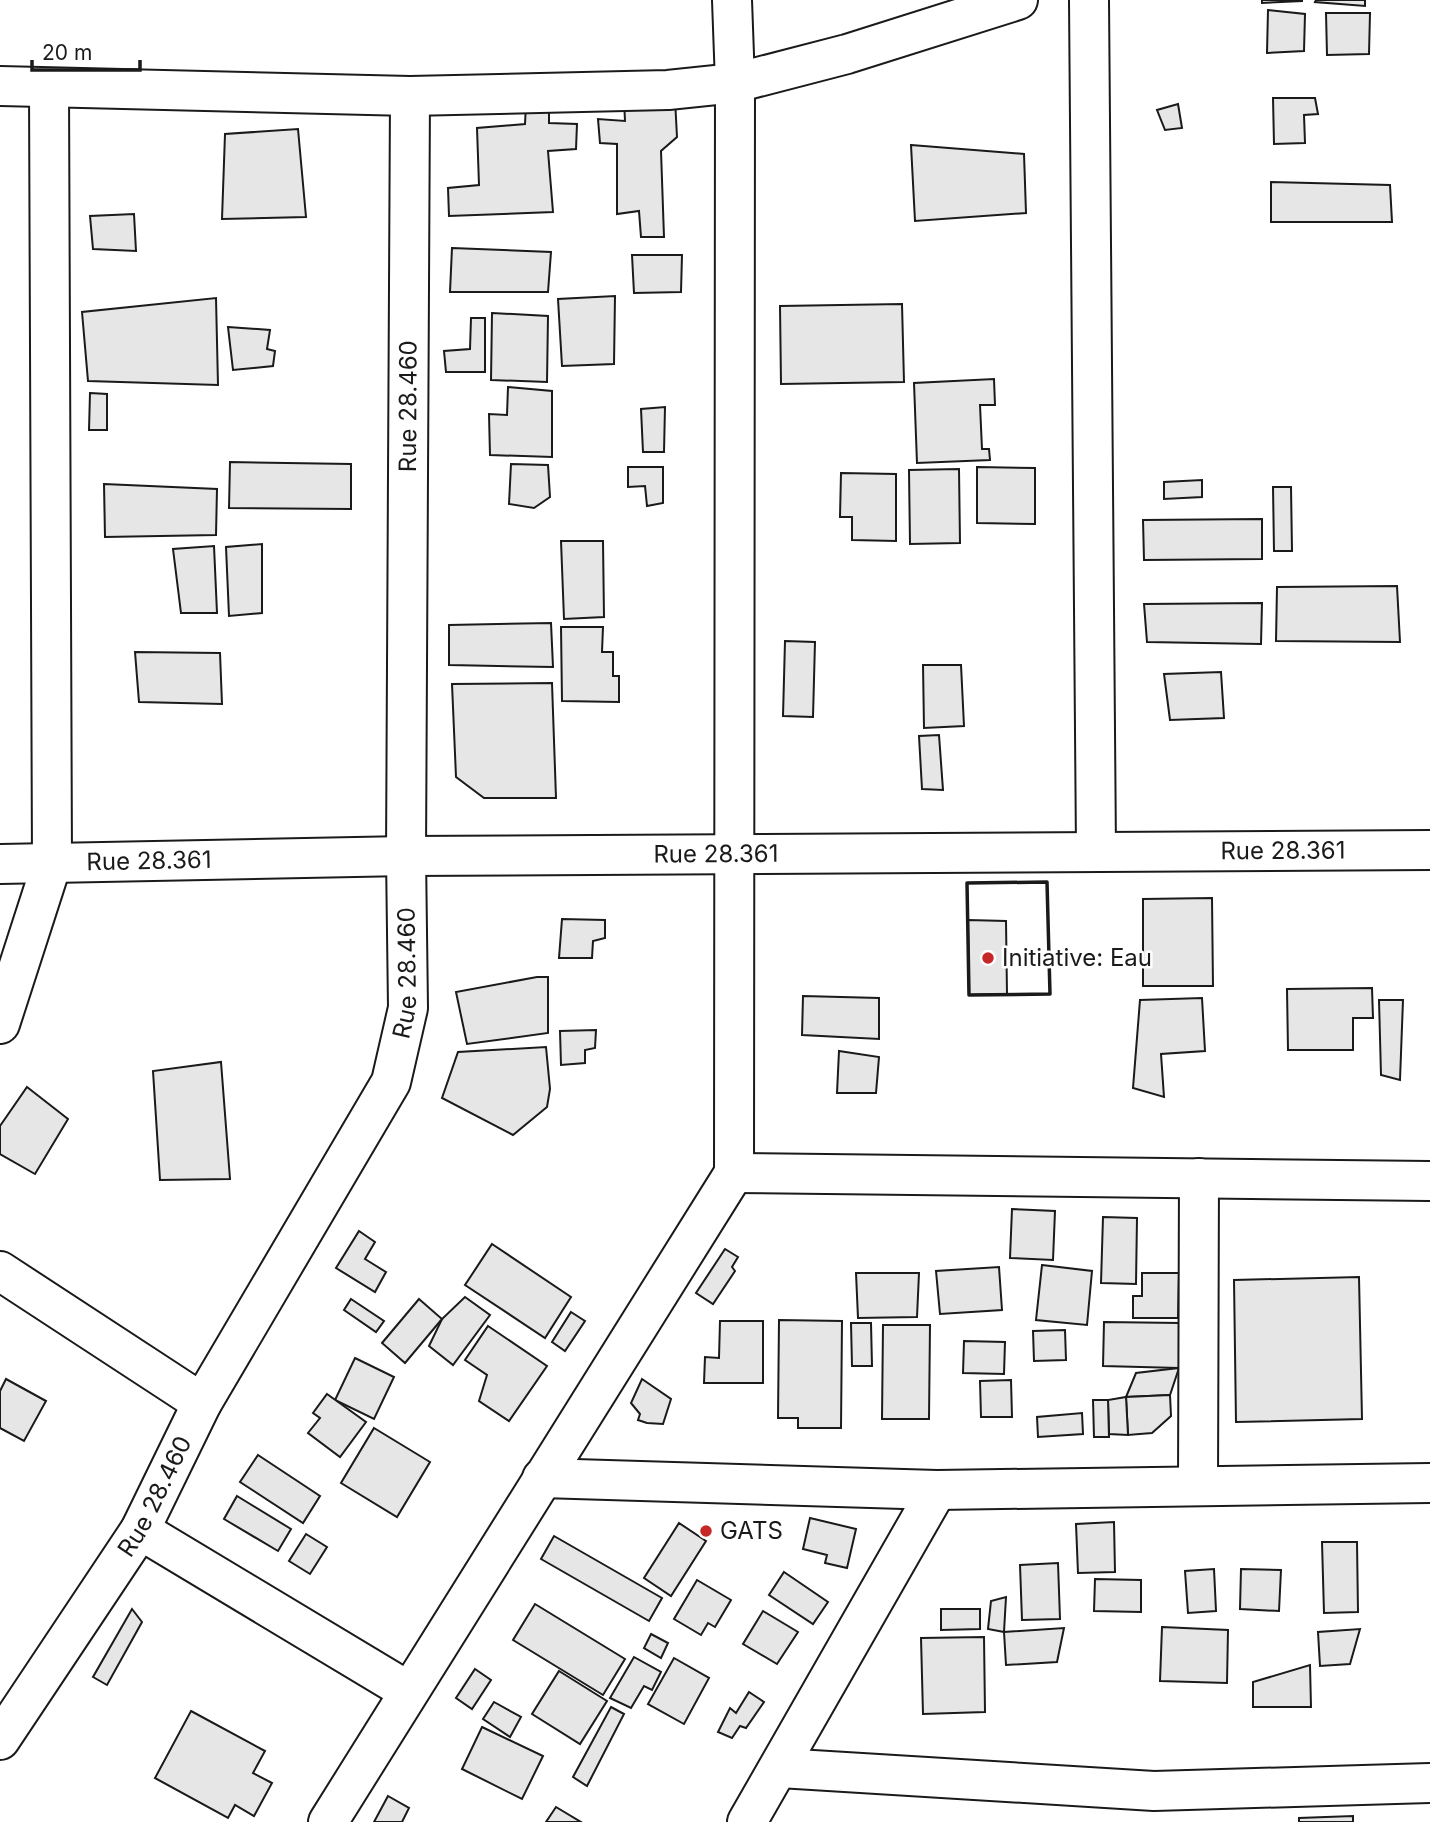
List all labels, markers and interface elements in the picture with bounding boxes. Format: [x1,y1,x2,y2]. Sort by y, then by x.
scale bar [32,28,140,72]
text: 20 m [42,40,92,65]
street label: Rue 28.460 [393,340,423,472]
street label: Rue 28.361 [1220,835,1346,865]
street label: Rue 28.361 [653,839,779,869]
street label: Rue 28.361 [86,845,212,876]
street label: Rue 28.460 [386,907,422,1041]
place label: Initiative: Eau [1002,943,1152,972]
marker: Initiative: Eau [980,950,996,966]
street label: Rue 28.460 [111,1431,198,1562]
place label: GATS [720,1516,783,1545]
marker: GATS [698,1523,714,1539]

